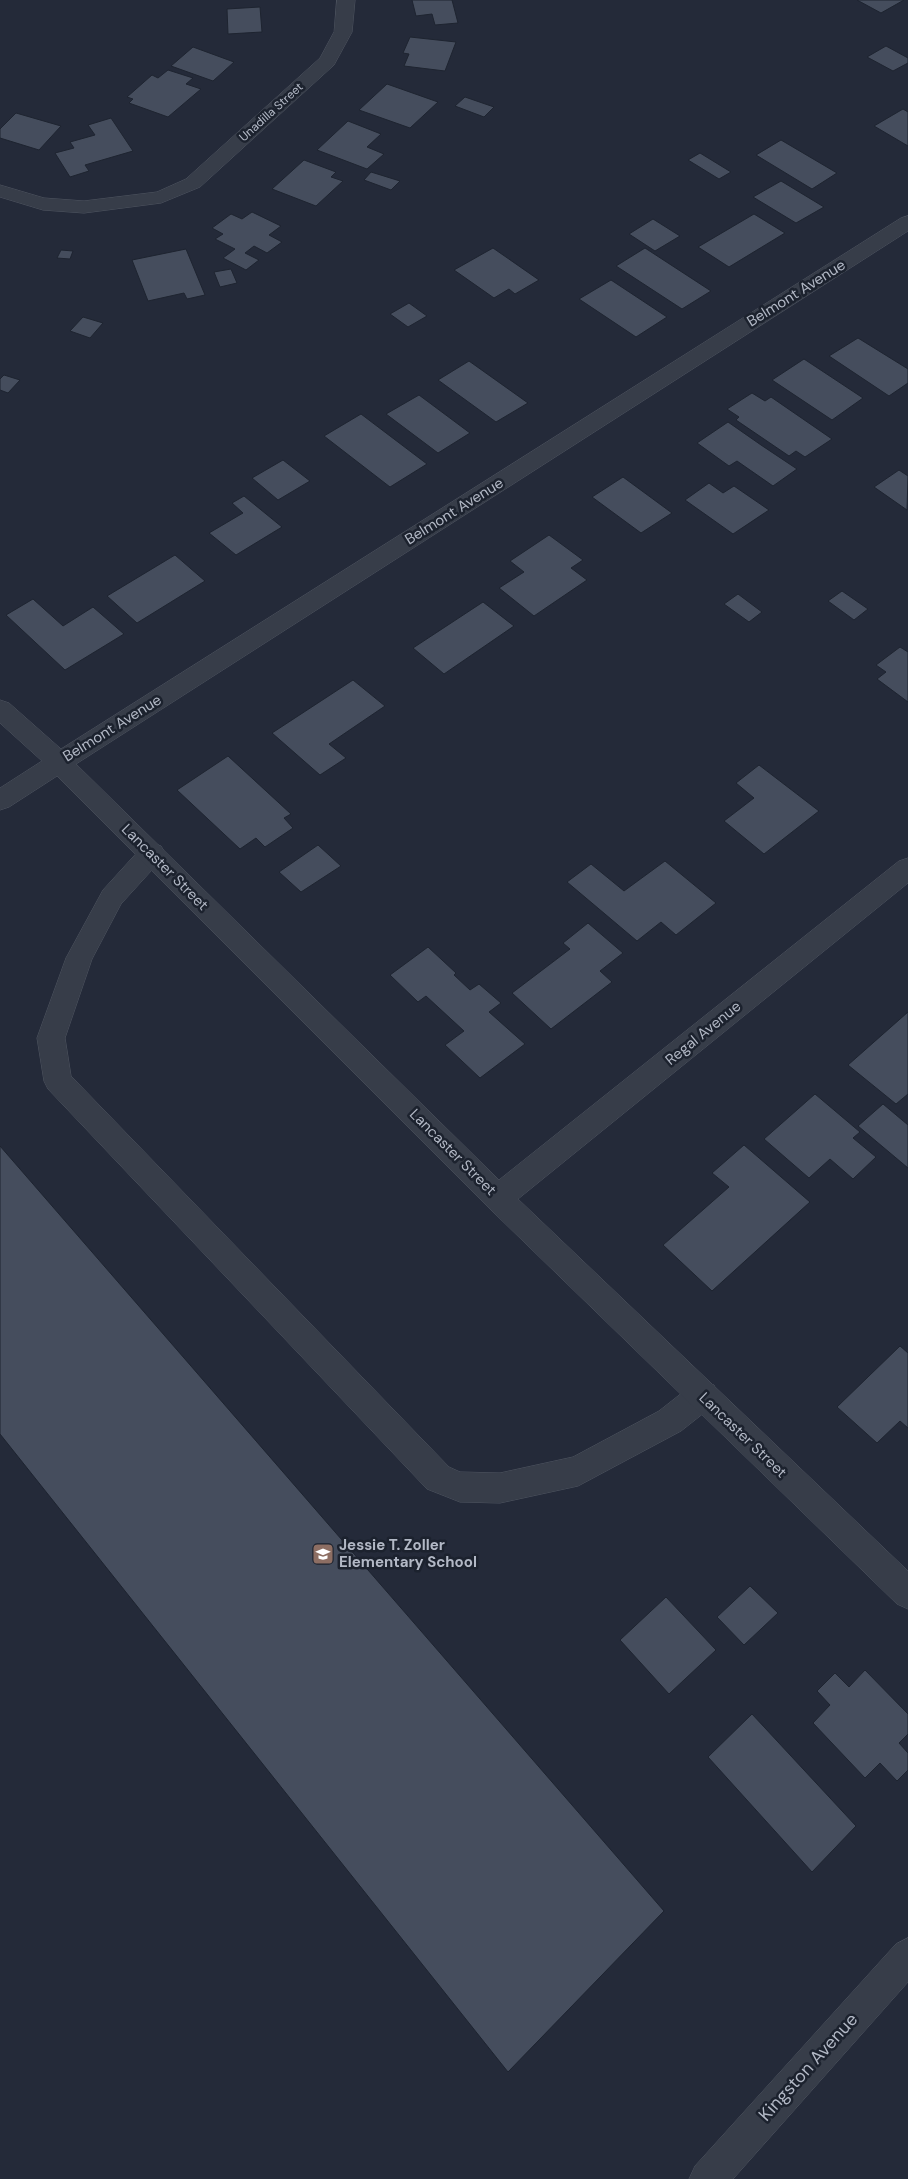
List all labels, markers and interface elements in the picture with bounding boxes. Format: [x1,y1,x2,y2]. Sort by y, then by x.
street label: Unadilla Street [236,79,307,145]
street label: Belmont Avenue [743,255,849,331]
street label: Belmont Avenue [401,473,507,549]
street label: Belmont Avenue [59,690,165,766]
street label: Lancaster Street [117,819,213,915]
street label: Regal Avenue [661,996,745,1070]
street label: Lancaster Street [405,1104,501,1200]
street label: Lancaster Street [695,1388,791,1482]
place label: Jessie T. Zoller Elementary School [339,1535,477,1572]
school or university icon: Jessie T. Zoller Elementary School [311,1542,335,1566]
street label: Kingston Avenue [753,2008,863,2126]

